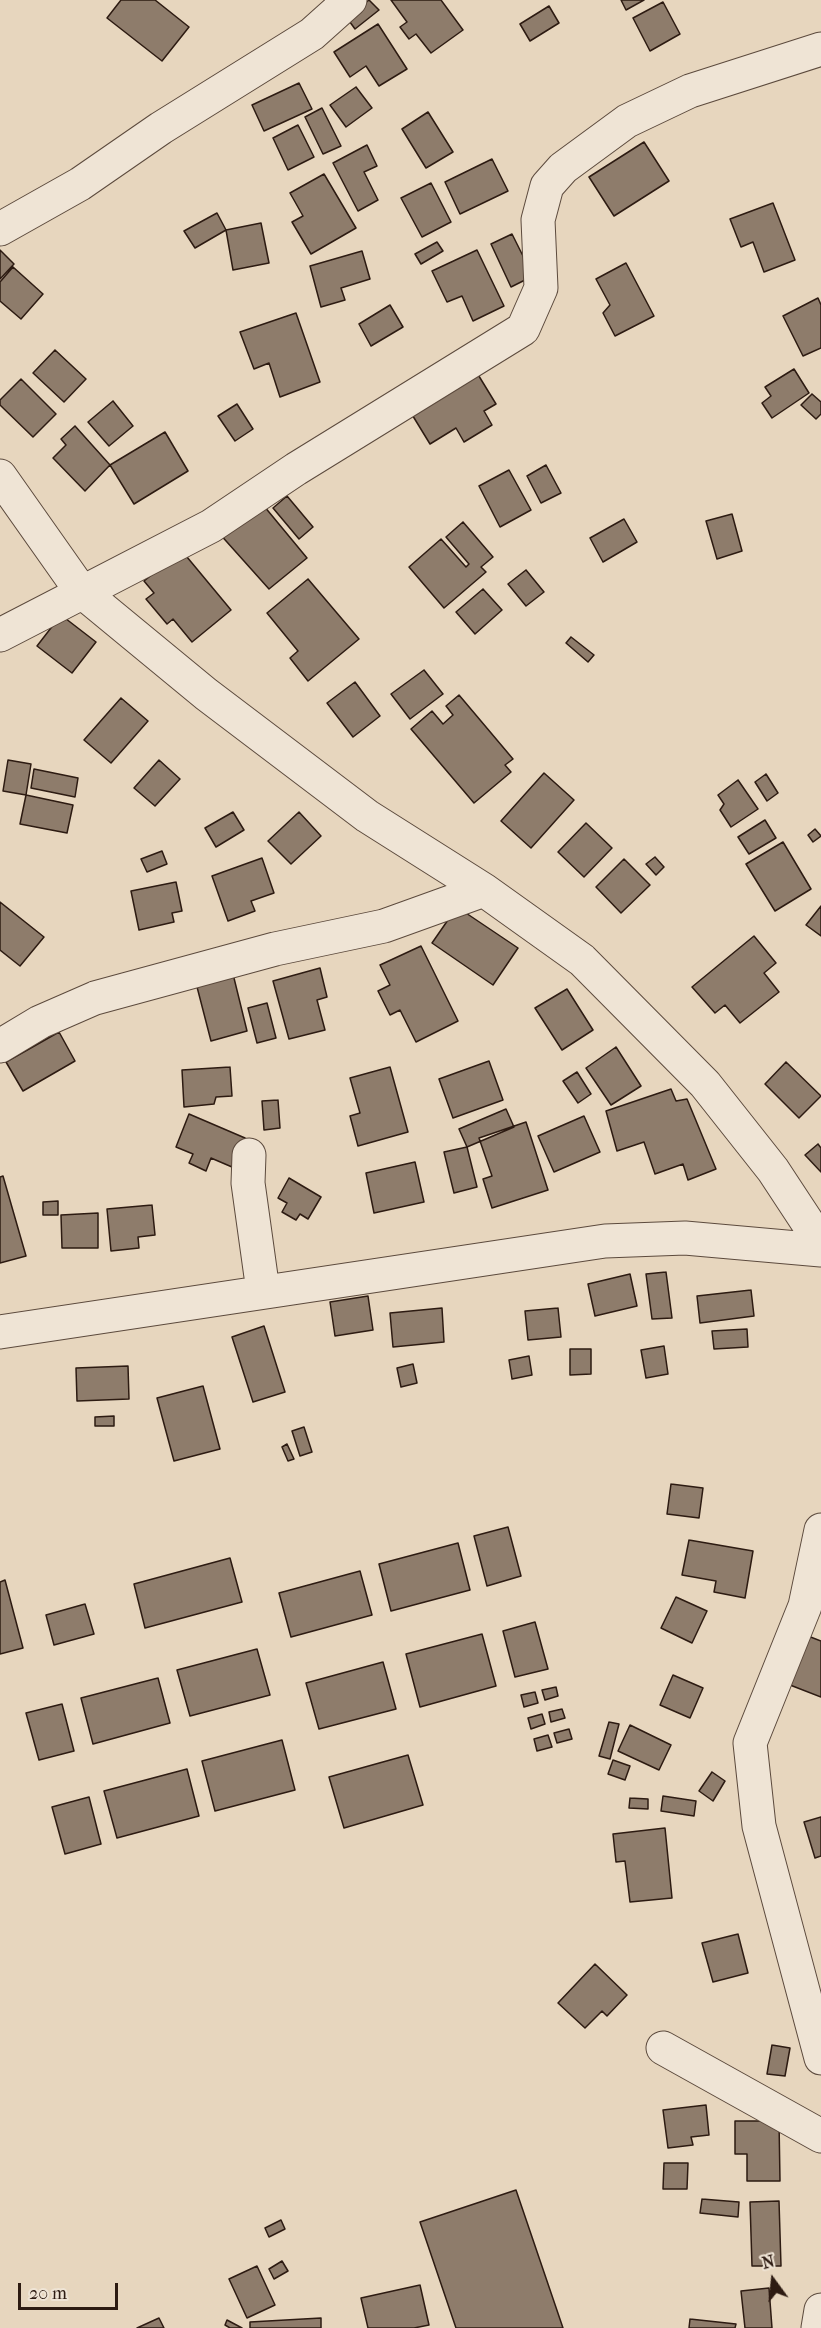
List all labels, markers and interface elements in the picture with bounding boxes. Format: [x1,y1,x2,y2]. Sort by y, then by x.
north arrow [743,2250,803,2310]
text: N [760,2251,777,2273]
scale bar [21,2271,122,2309]
text: 20 m [29,2283,67,2304]

